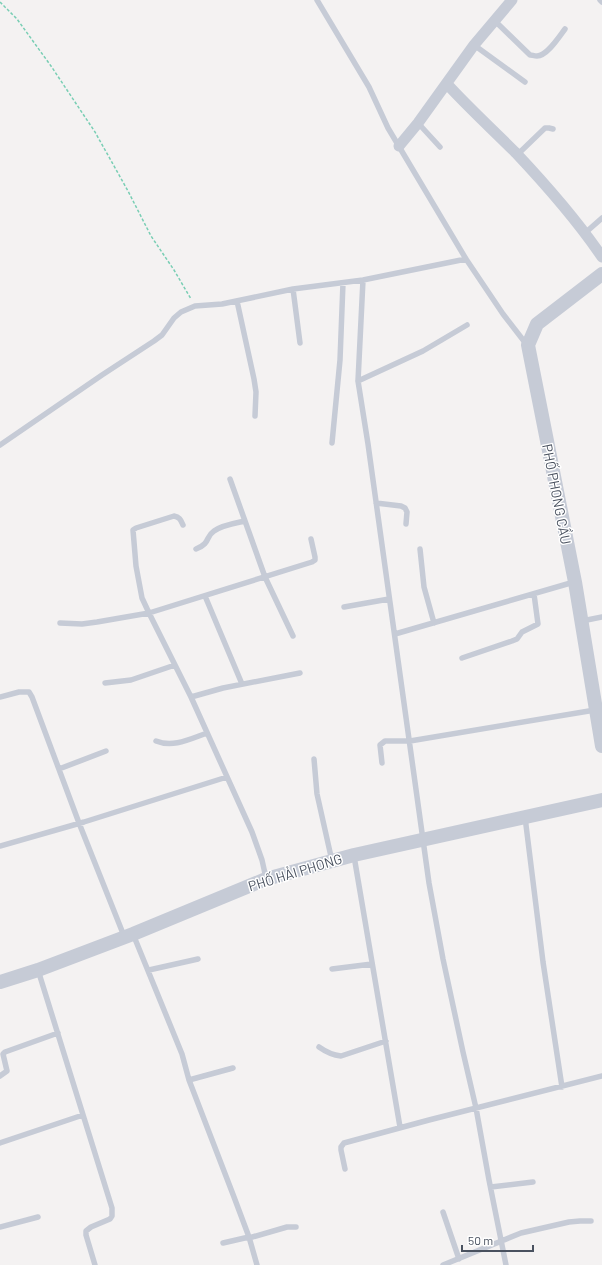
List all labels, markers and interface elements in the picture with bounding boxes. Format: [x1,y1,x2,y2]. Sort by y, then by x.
street label: PHỐ PHONG CẦU [539,442,575,546]
street label: PHỐ HẢI PHONG [246,850,344,894]
scale bar [462,1227,533,1253]
text: 50 m [468,1233,493,1247]

